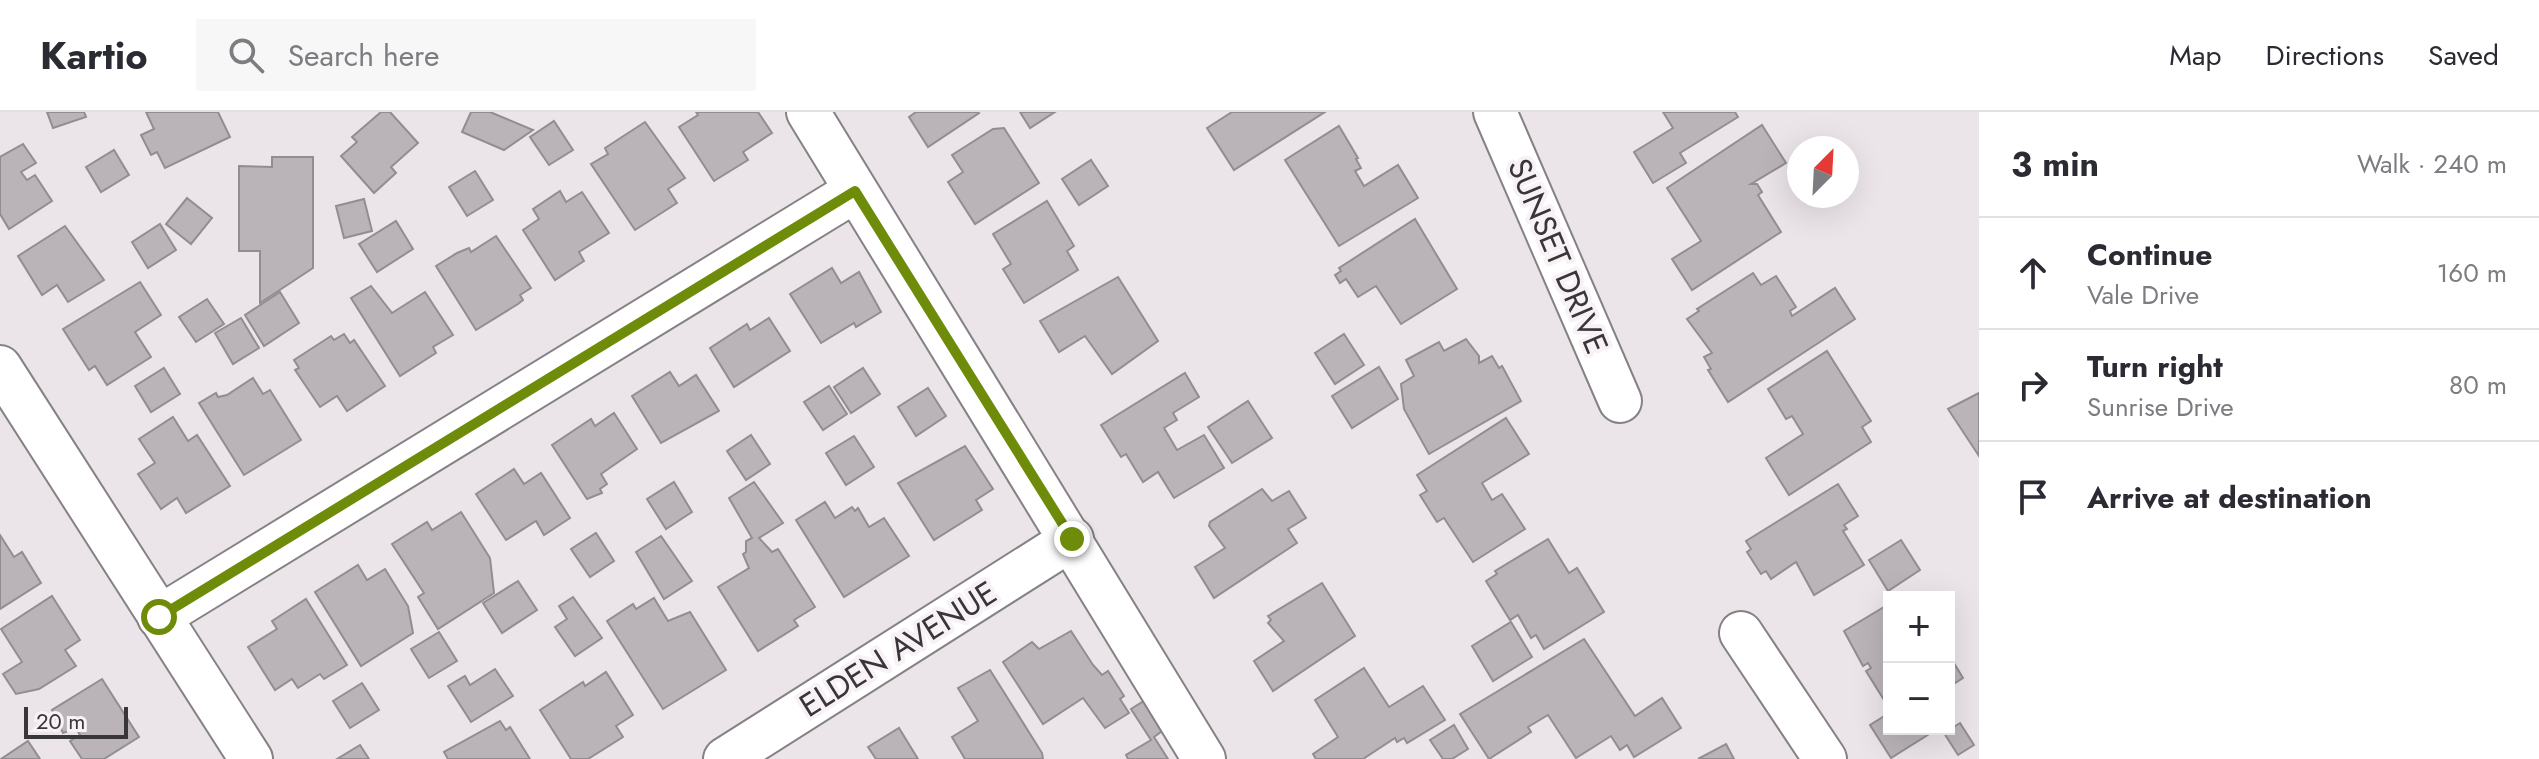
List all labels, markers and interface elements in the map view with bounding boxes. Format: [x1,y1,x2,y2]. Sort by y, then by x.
search box [196,19,756,91]
text: Kartio [40,28,148,83]
icon: search [224,33,268,77]
text: Search here [288,34,439,77]
text: Map [2169,35,2221,76]
text: Directions [2265,35,2384,76]
text: Saved [2428,35,2499,76]
north arrow [1787,136,1859,208]
text: 3 min [2011,140,2099,189]
text: Walk · 240 m [2357,145,2507,183]
street label: SUNSET DRIVE [1496,151,1620,361]
text: Continue [2087,233,2213,276]
icon: ahead [2011,251,2055,295]
text: 160 m [2437,254,2507,292]
text: Vale Drive [2087,276,2199,314]
text: Turn right [2087,345,2223,388]
icon: right [2011,363,2055,407]
text: 80 m [2449,366,2507,404]
text: Sunrise Drive [2087,388,2234,426]
icon: arrive [2011,475,2055,519]
text: Arrive at destination [2087,476,2372,519]
route end [1054,521,1090,557]
street label: ELDEN AVENUE [790,570,1006,728]
map controls [1883,591,1955,735]
button: + [1883,591,1955,663]
route start [141,599,177,635]
button: − [1883,663,1955,735]
scale bar [24,703,128,739]
text: 20 m [36,705,85,737]

